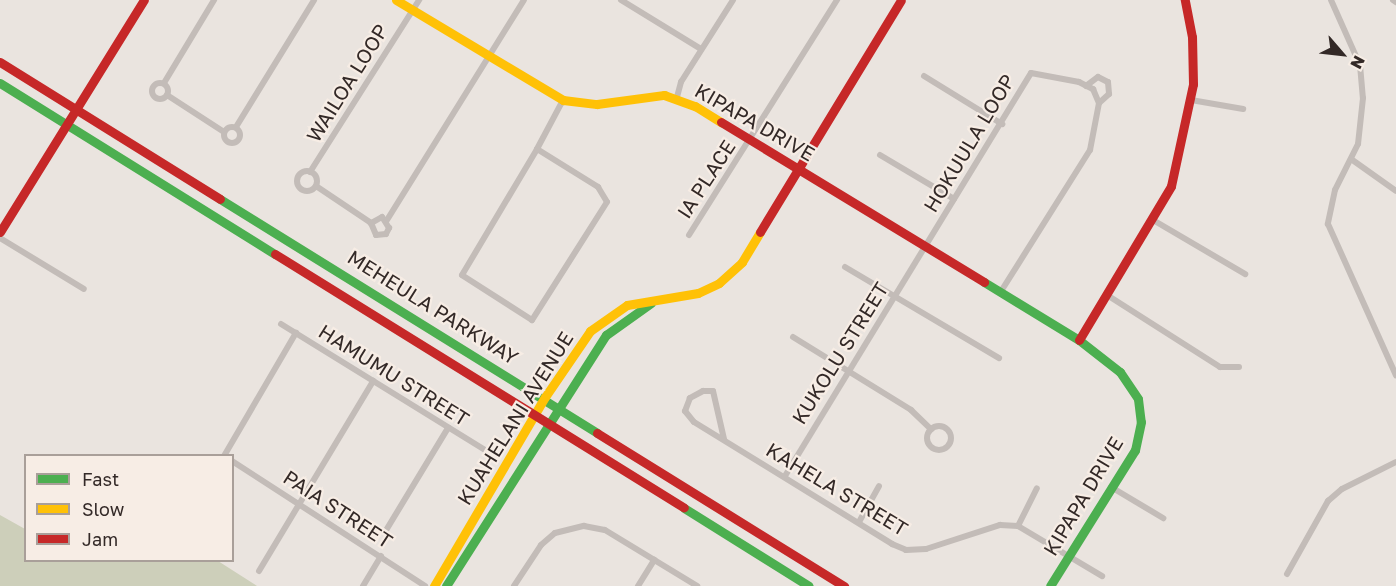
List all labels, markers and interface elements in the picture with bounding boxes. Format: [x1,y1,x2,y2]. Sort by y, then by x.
street label: WAILOA LOOP [301,20,393,146]
north arrow [1312,24,1372,84]
text: N [1346,52,1370,73]
street label: HOKUULA LOOP [918,70,1020,216]
street label: KIPAPA DRIVE [691,78,819,166]
street label: IA PLACE [672,135,740,223]
street label: MEHEULA PARKWAY [343,245,523,369]
street label: KUKOLU STREET [787,278,893,428]
street label: HAMUMU STREET [314,319,474,431]
street label: KUAHELANI AVENUE [452,327,578,509]
street label: KIPAPA DRIVE [1038,432,1128,560]
street label: KAHELA STREET [762,437,912,541]
legend [24,454,234,562]
street label: PAIA STREET [279,465,397,553]
text: Fast [82,468,119,490]
text: Slow [82,498,124,520]
text: Jam [82,528,118,550]

